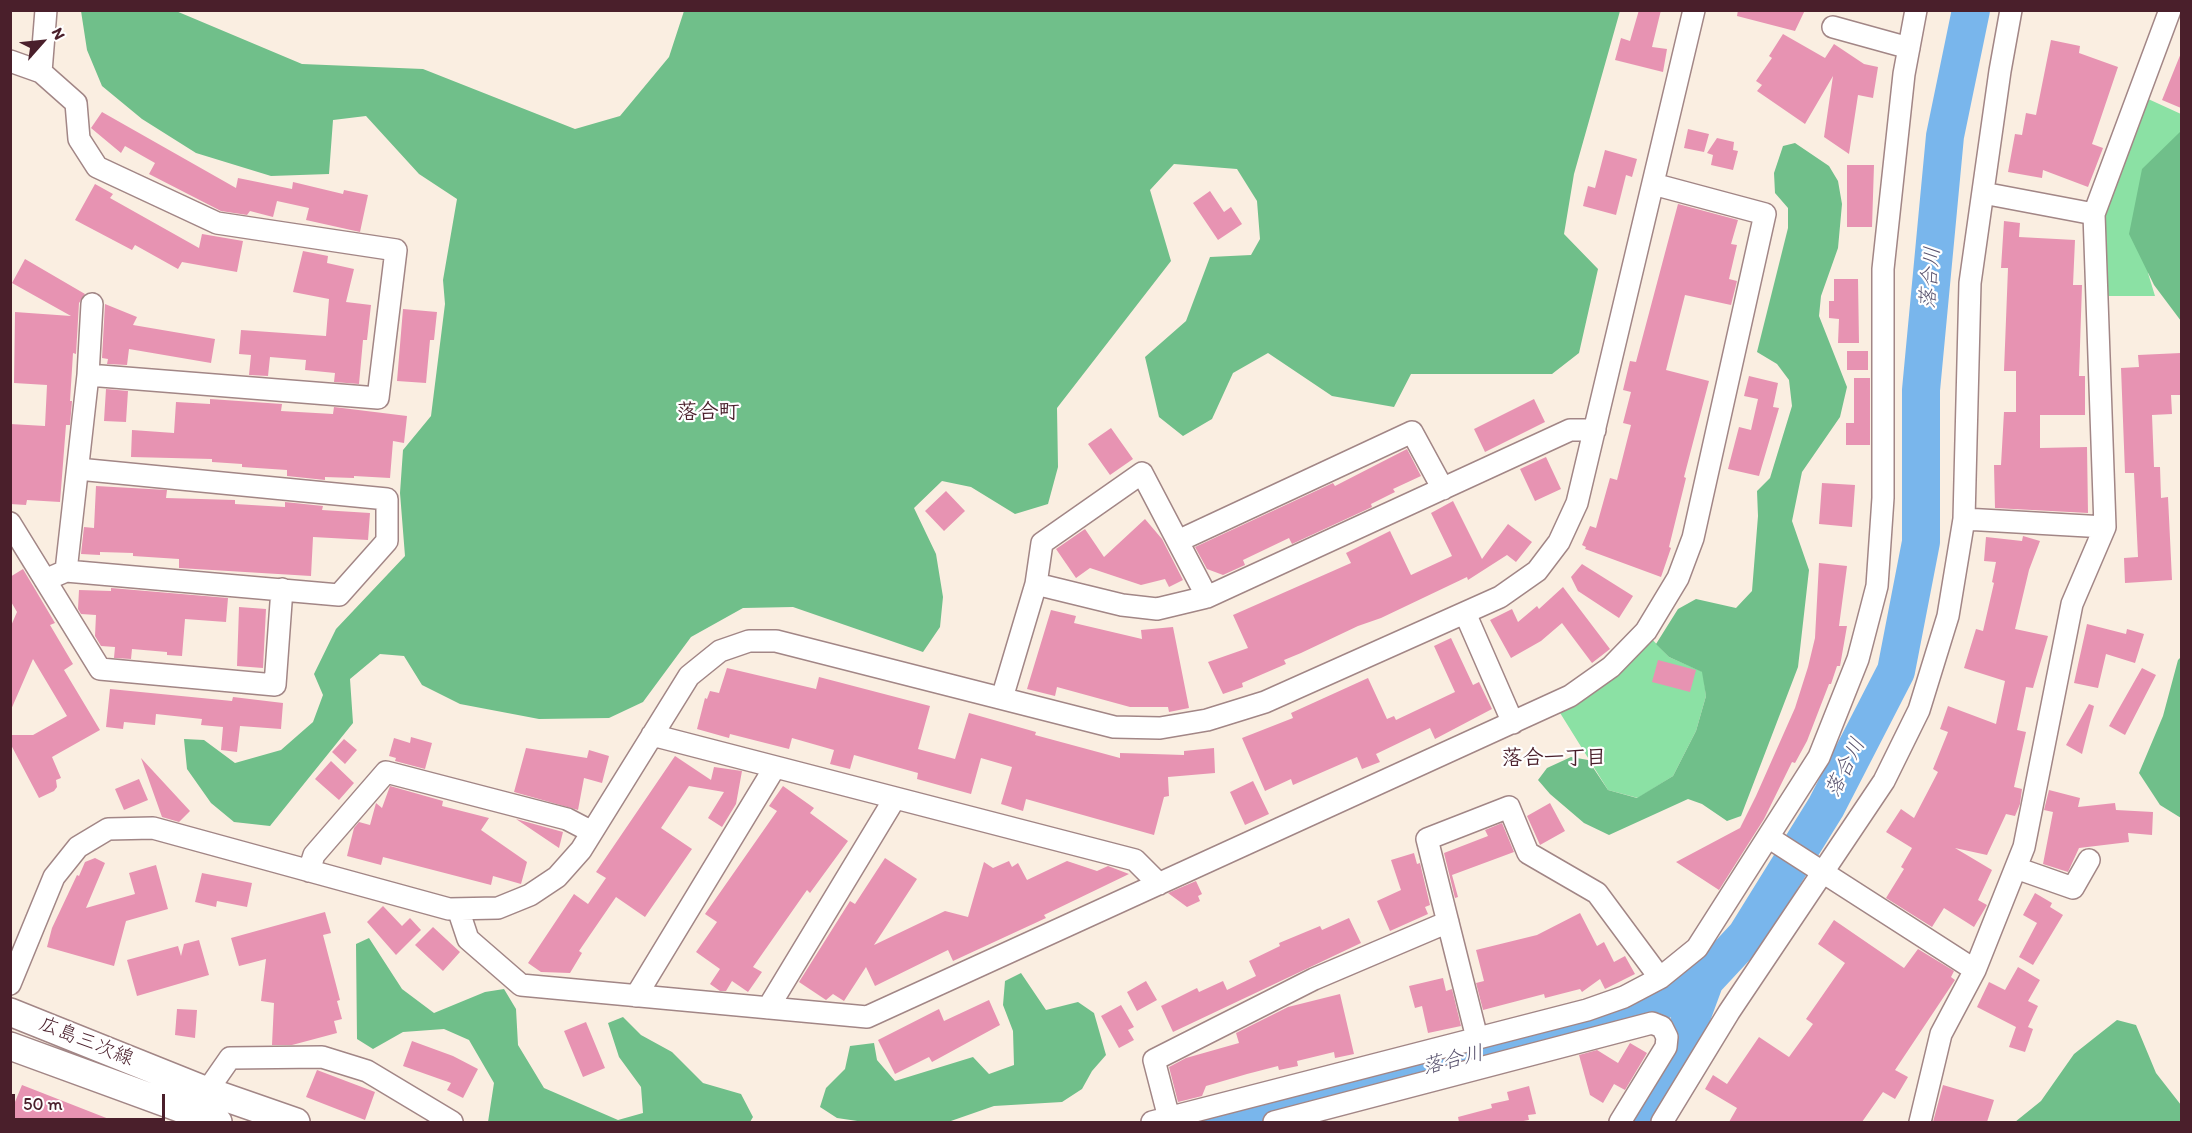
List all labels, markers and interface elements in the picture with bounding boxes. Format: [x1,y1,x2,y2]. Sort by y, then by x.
north arrow [12,12,72,72]
text: N [48,24,69,43]
water label: 落合川 [1916,246,1946,310]
district label: 落合町 [677,400,739,426]
water label: 落合川 [1820,734,1872,802]
district label: 落合一丁目 [1502,746,1606,772]
street label: 広島三次線 [35,1012,137,1072]
water label: 落合川 [1419,1041,1487,1081]
scale bar [15,1082,168,1120]
text: 50 m [23,1093,63,1115]

